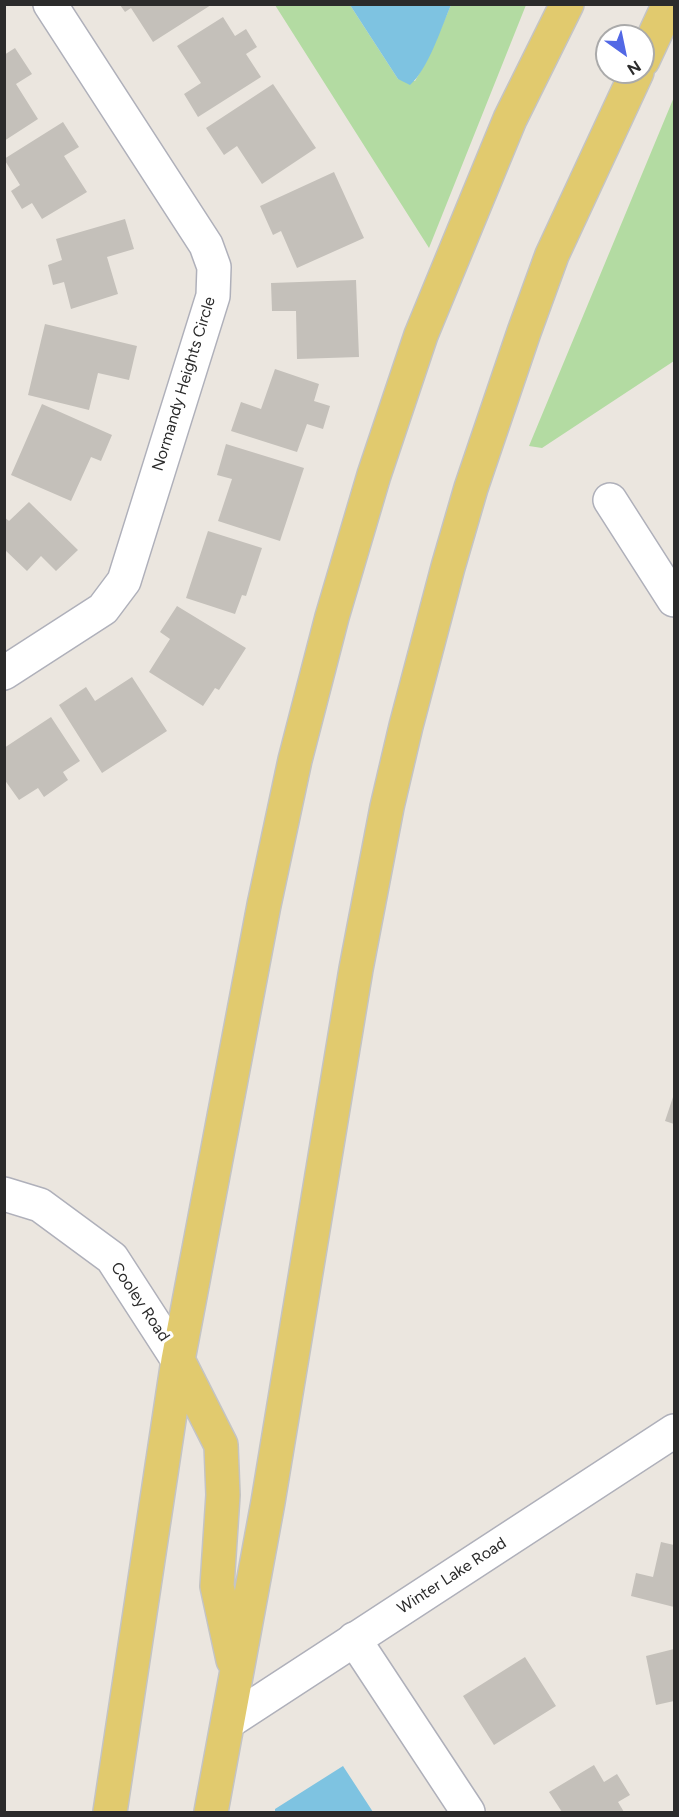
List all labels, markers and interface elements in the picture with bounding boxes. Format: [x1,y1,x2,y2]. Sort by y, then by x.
north arrow [595,24,655,84]
text: N [624,57,644,79]
street label: Normandy Heights Circle [148,294,220,474]
street label: Cooley Road [107,1259,173,1345]
street label: Winter Lake Road [394,1534,510,1618]

